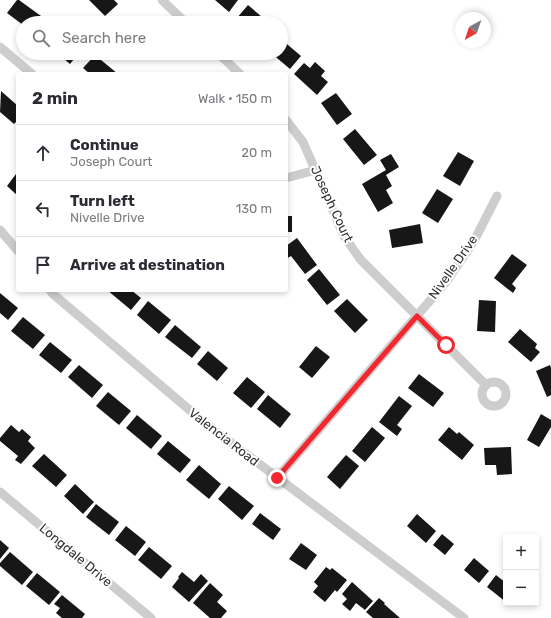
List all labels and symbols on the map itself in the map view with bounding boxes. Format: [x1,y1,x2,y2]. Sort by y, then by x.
north arrow [455,12,491,48]
street label: Joseph Court [308,163,356,245]
street label: Nivelle Drive [425,232,481,302]
route start [437,336,455,354]
street label: Valencia Road [186,405,262,469]
route end [268,469,286,487]
street label: Longdale Drive [36,520,115,590]

